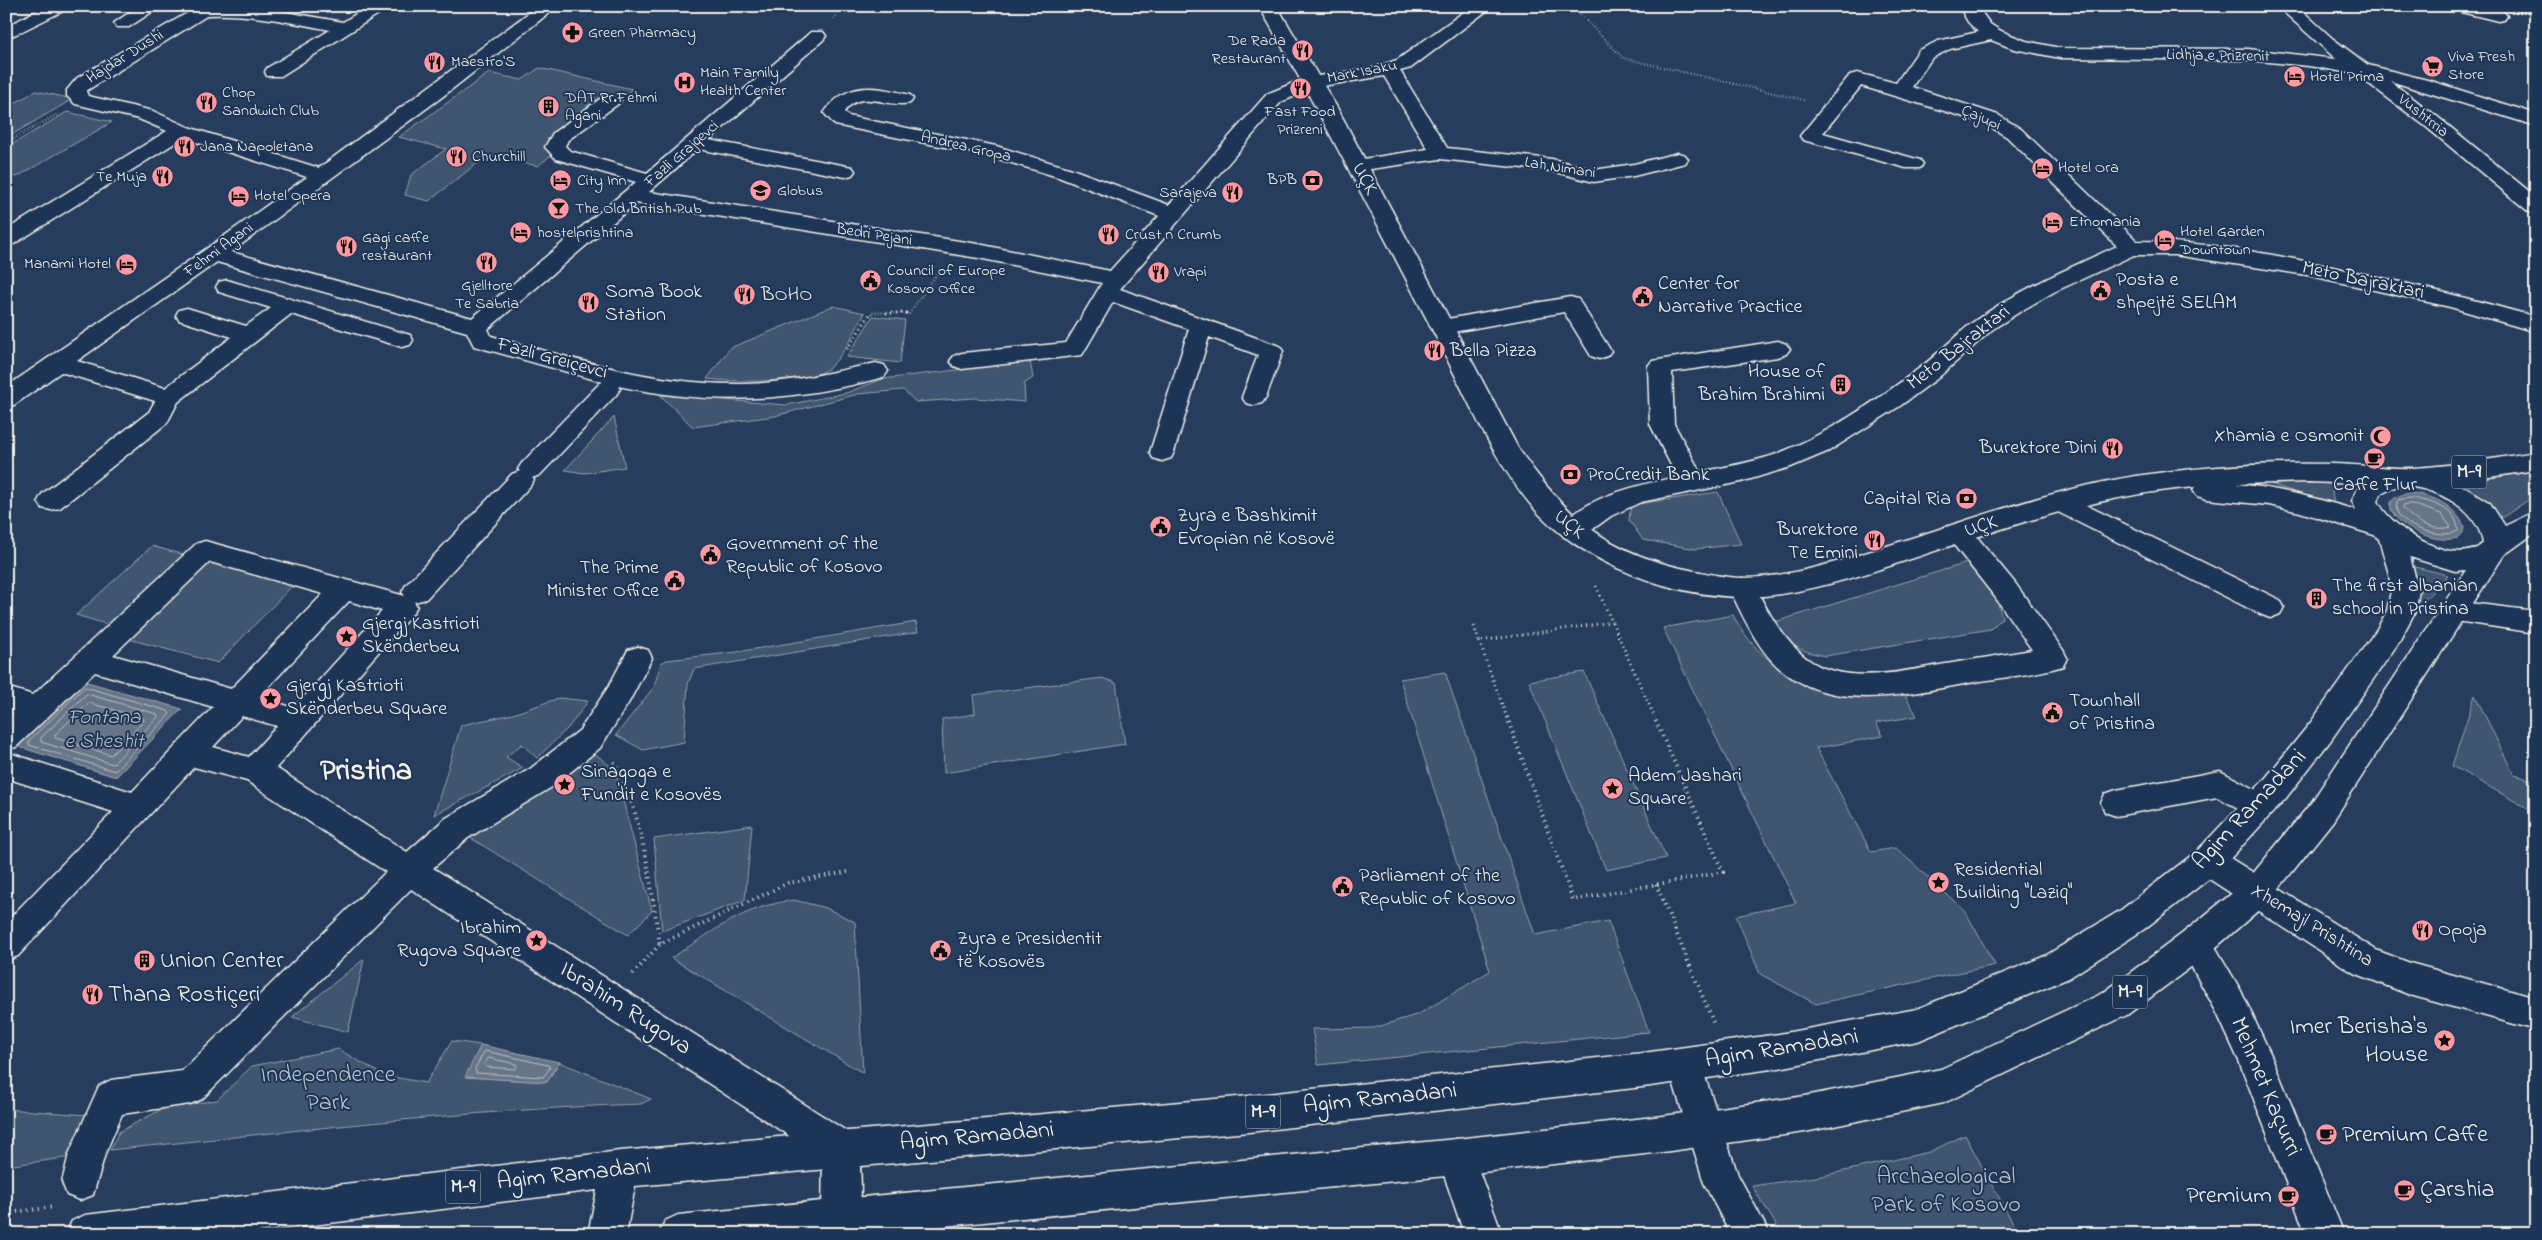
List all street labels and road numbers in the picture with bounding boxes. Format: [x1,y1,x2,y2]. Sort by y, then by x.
street label: Hajdar Dushi [82,24,168,90]
street label: Lidhja e Prizrenit [2166,43,2271,69]
street label: Mark Isaku [1325,53,1399,91]
street label: Vushtrria [2392,88,2454,144]
street label: Çajupi [1957,99,2005,137]
street label: Fazli Grajqevci [639,115,725,194]
street label: Andrea Gropa [918,125,1014,169]
street label: Lah Nimani [1523,151,1597,185]
street label: UÇK [1343,157,1385,201]
street label: Fehmi Agani [178,216,259,284]
street label: Bedri Pejani [833,217,914,253]
street label: Meto Bajraktari [2299,254,2427,308]
street label: Meto Bajraktari [1901,298,2017,398]
street label: Fazli Greiçevci [492,330,611,388]
road number: M-9 [2452,456,2486,488]
street label: UÇK [1547,503,1591,547]
street label: UÇK [1961,508,2001,546]
street label: Agim Ramadani [2184,741,2316,879]
street label: Xhemajl Prishtina [2245,877,2379,975]
street label: Ibrahim Rugova [552,953,698,1065]
road number: M-9 [2112,976,2148,1009]
street label: Mehmet Kaçurri [2220,1012,2310,1162]
street label: Agim Ramadani [1703,1020,1861,1078]
street label: Agim Ramadani [1301,1073,1459,1125]
road number: M-9 [1246,1096,1280,1128]
street label: Agim Ramadani [898,1113,1056,1161]
street label: Agim Ramadani [495,1149,653,1201]
road number: M-9 [446,1170,480,1204]

